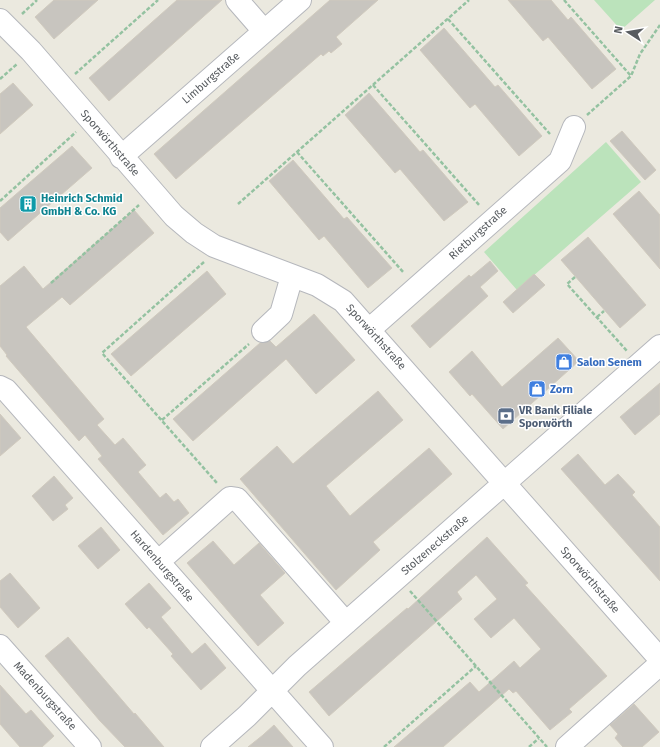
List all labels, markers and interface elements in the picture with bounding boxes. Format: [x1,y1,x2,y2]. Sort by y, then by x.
north arrow [608,12,648,52]
text: N [612,25,626,35]
street label: Limburgstraße [180,49,242,107]
street label: Sporwörthstraße [78,107,142,179]
place label: Heinrich Schmid GmbH & Co. KG [41,192,123,218]
building icon: Heinrich Schmid GmbH & Co. KG [18,194,38,214]
street label: Rietburgstraße [446,203,510,263]
street label: Sporwörthstraße [343,302,409,372]
shop icon: Salon Senem [554,352,574,372]
place label: Salon Senem [577,356,642,369]
shop icon: Zorn [527,379,547,399]
place label: Zorn [550,383,573,396]
place label: VR Bank Filiale Sporwörth [518,404,592,430]
bank icon: VR Bank Filiale Sporwörth [496,406,516,426]
street label: Stolzeneckstraße [399,512,471,578]
street label: Hardenburgstraße [127,528,197,604]
street label: Sporwörthstraße [558,544,622,616]
street label: Madenburgstraße [11,659,79,733]

